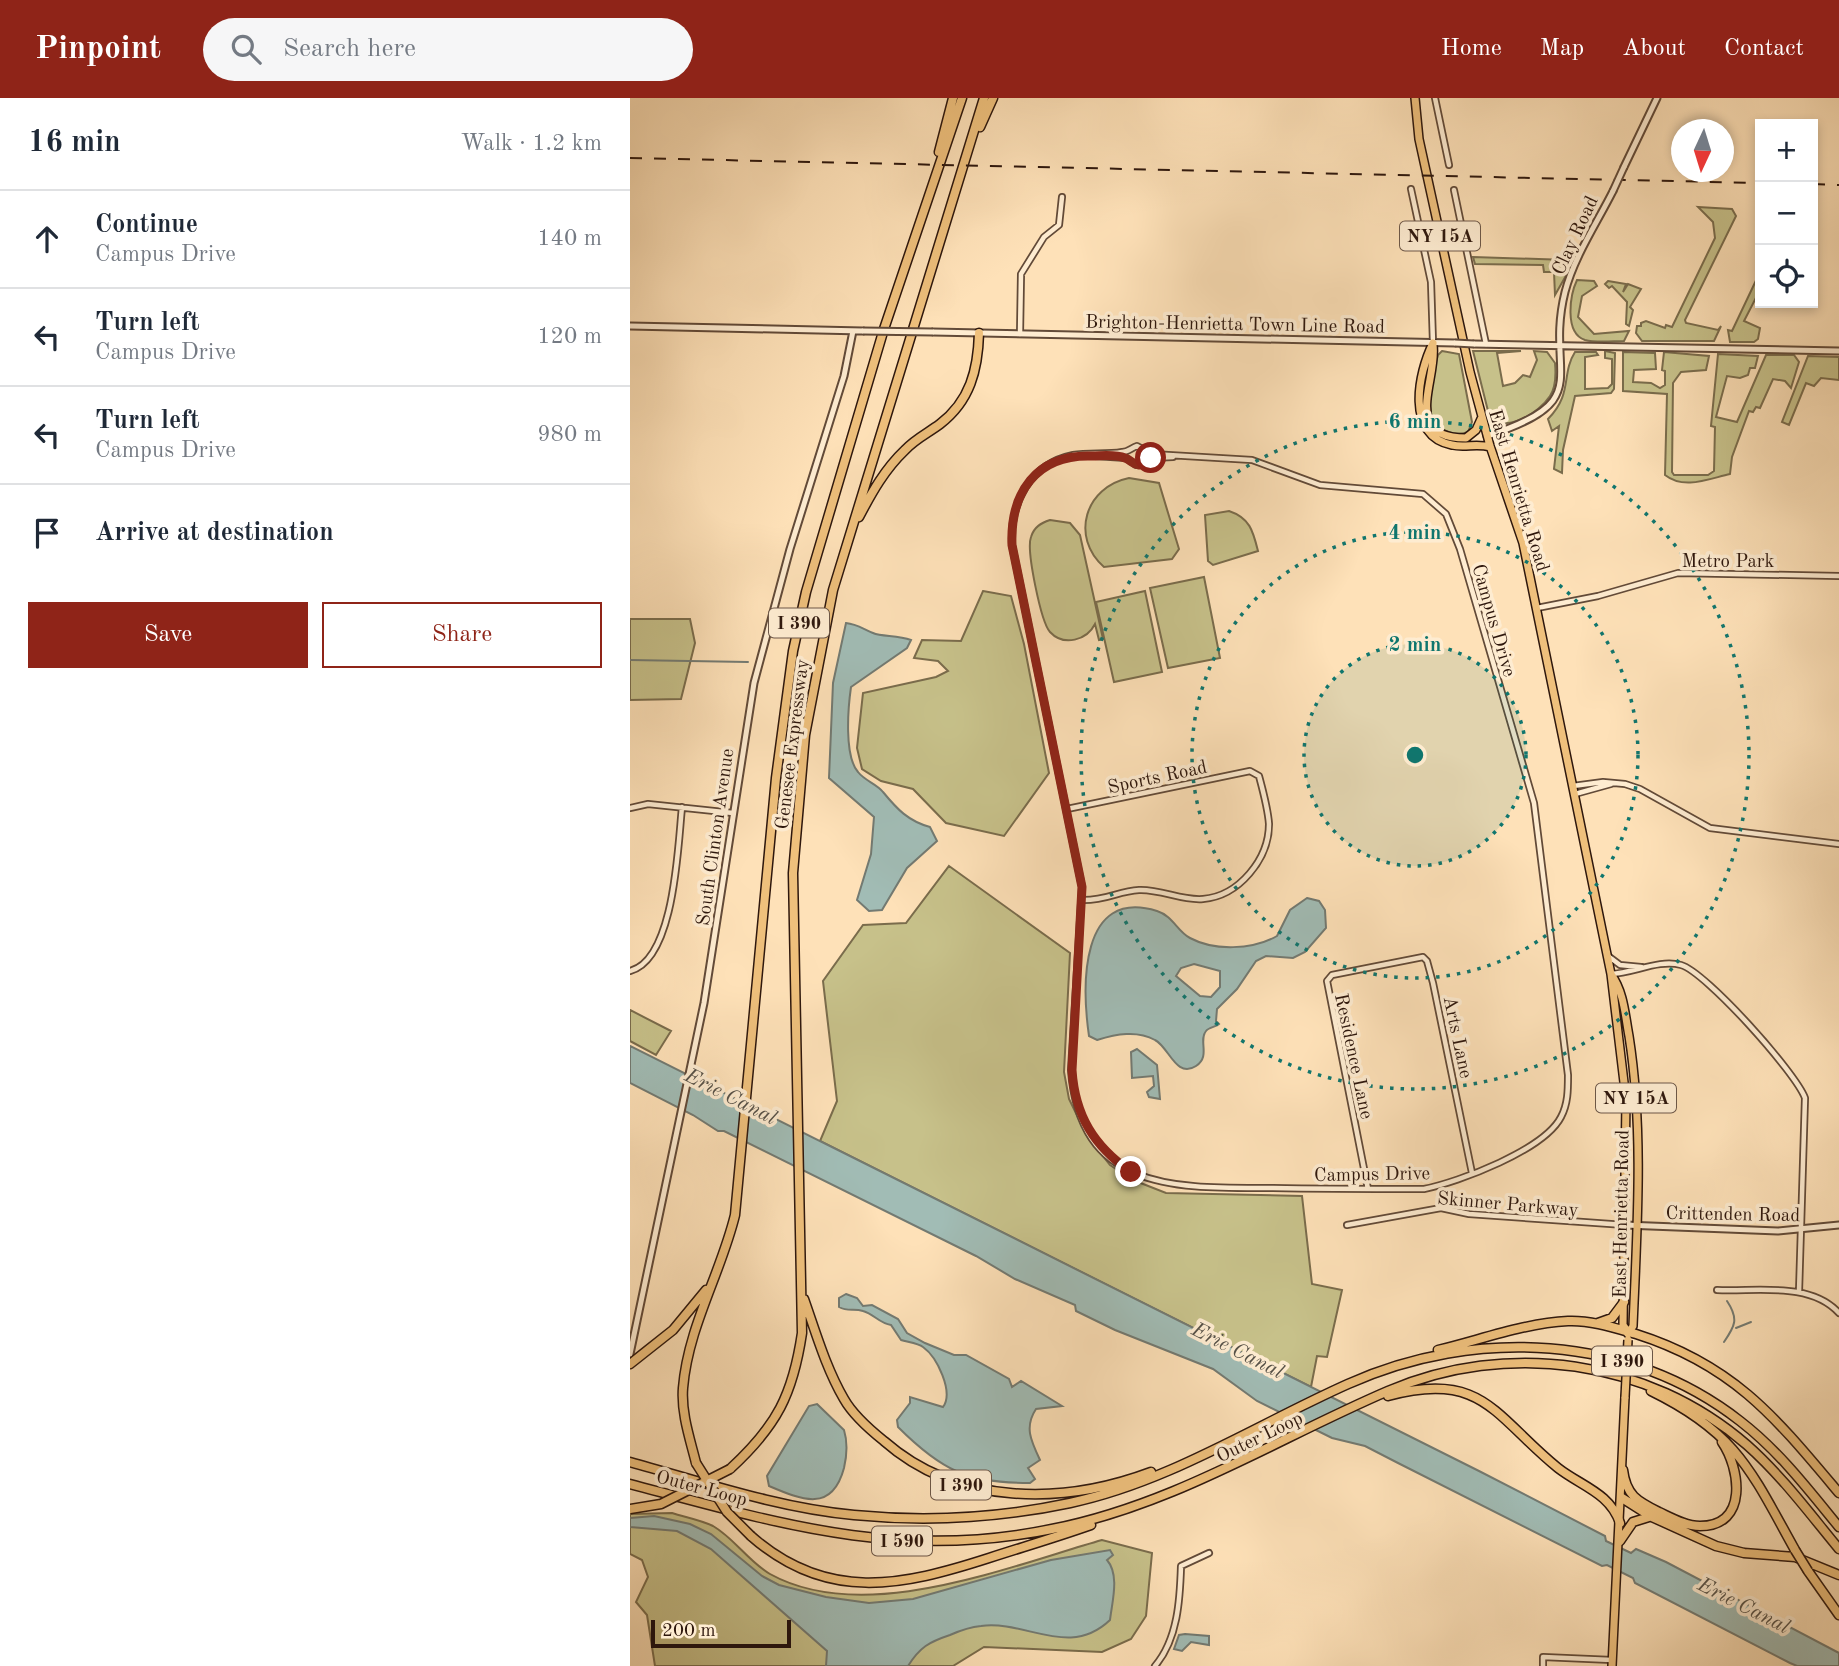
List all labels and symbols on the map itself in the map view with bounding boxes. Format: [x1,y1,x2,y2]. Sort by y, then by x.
north arrow [1671,119,1734,182]
street label: Clay Road [1550,194,1603,278]
road number: NY 15A [1400,222,1480,251]
street label: Brighton-Henrietta Town Line Road [1085,313,1385,338]
street label: East Henrietta Road [1484,407,1551,574]
text: 6 min [1389,412,1441,433]
route start [1135,442,1166,473]
text: 4 min [1389,523,1441,544]
street label: Metro Park [1682,553,1775,572]
street label: Campus Drive [1467,562,1518,679]
road number: I 390 [769,608,829,638]
text: 2 min [1389,635,1441,656]
street label: Genesee Expressway [774,658,813,831]
centre of rings [1403,743,1427,767]
street label: South Clinton Avenue [695,747,738,927]
street label: Sports Road [1106,759,1209,798]
street label: Residence Lane [1330,992,1375,1121]
street label: Arts Lane [1439,995,1475,1080]
water label: Erie Canal [680,1065,780,1129]
road number: NY 15A [1596,1084,1676,1113]
street label: East Henrietta Road [1612,1129,1633,1299]
route end [1115,1156,1146,1187]
street label: Campus Drive [1314,1165,1430,1186]
street label: Skinner Parkway [1436,1190,1579,1221]
street label: Crittenden Road [1666,1205,1800,1226]
water label: Erie Canal [1187,1319,1287,1383]
road number: I 390 [1592,1346,1652,1376]
street label: Outer Loop [1214,1409,1306,1467]
street label: Outer Loop [654,1468,749,1511]
road number: I 390 [931,1470,991,1500]
road number: I 590 [872,1526,932,1556]
water label: Erie Canal [1693,1574,1793,1638]
scale bar [651,1617,791,1649]

